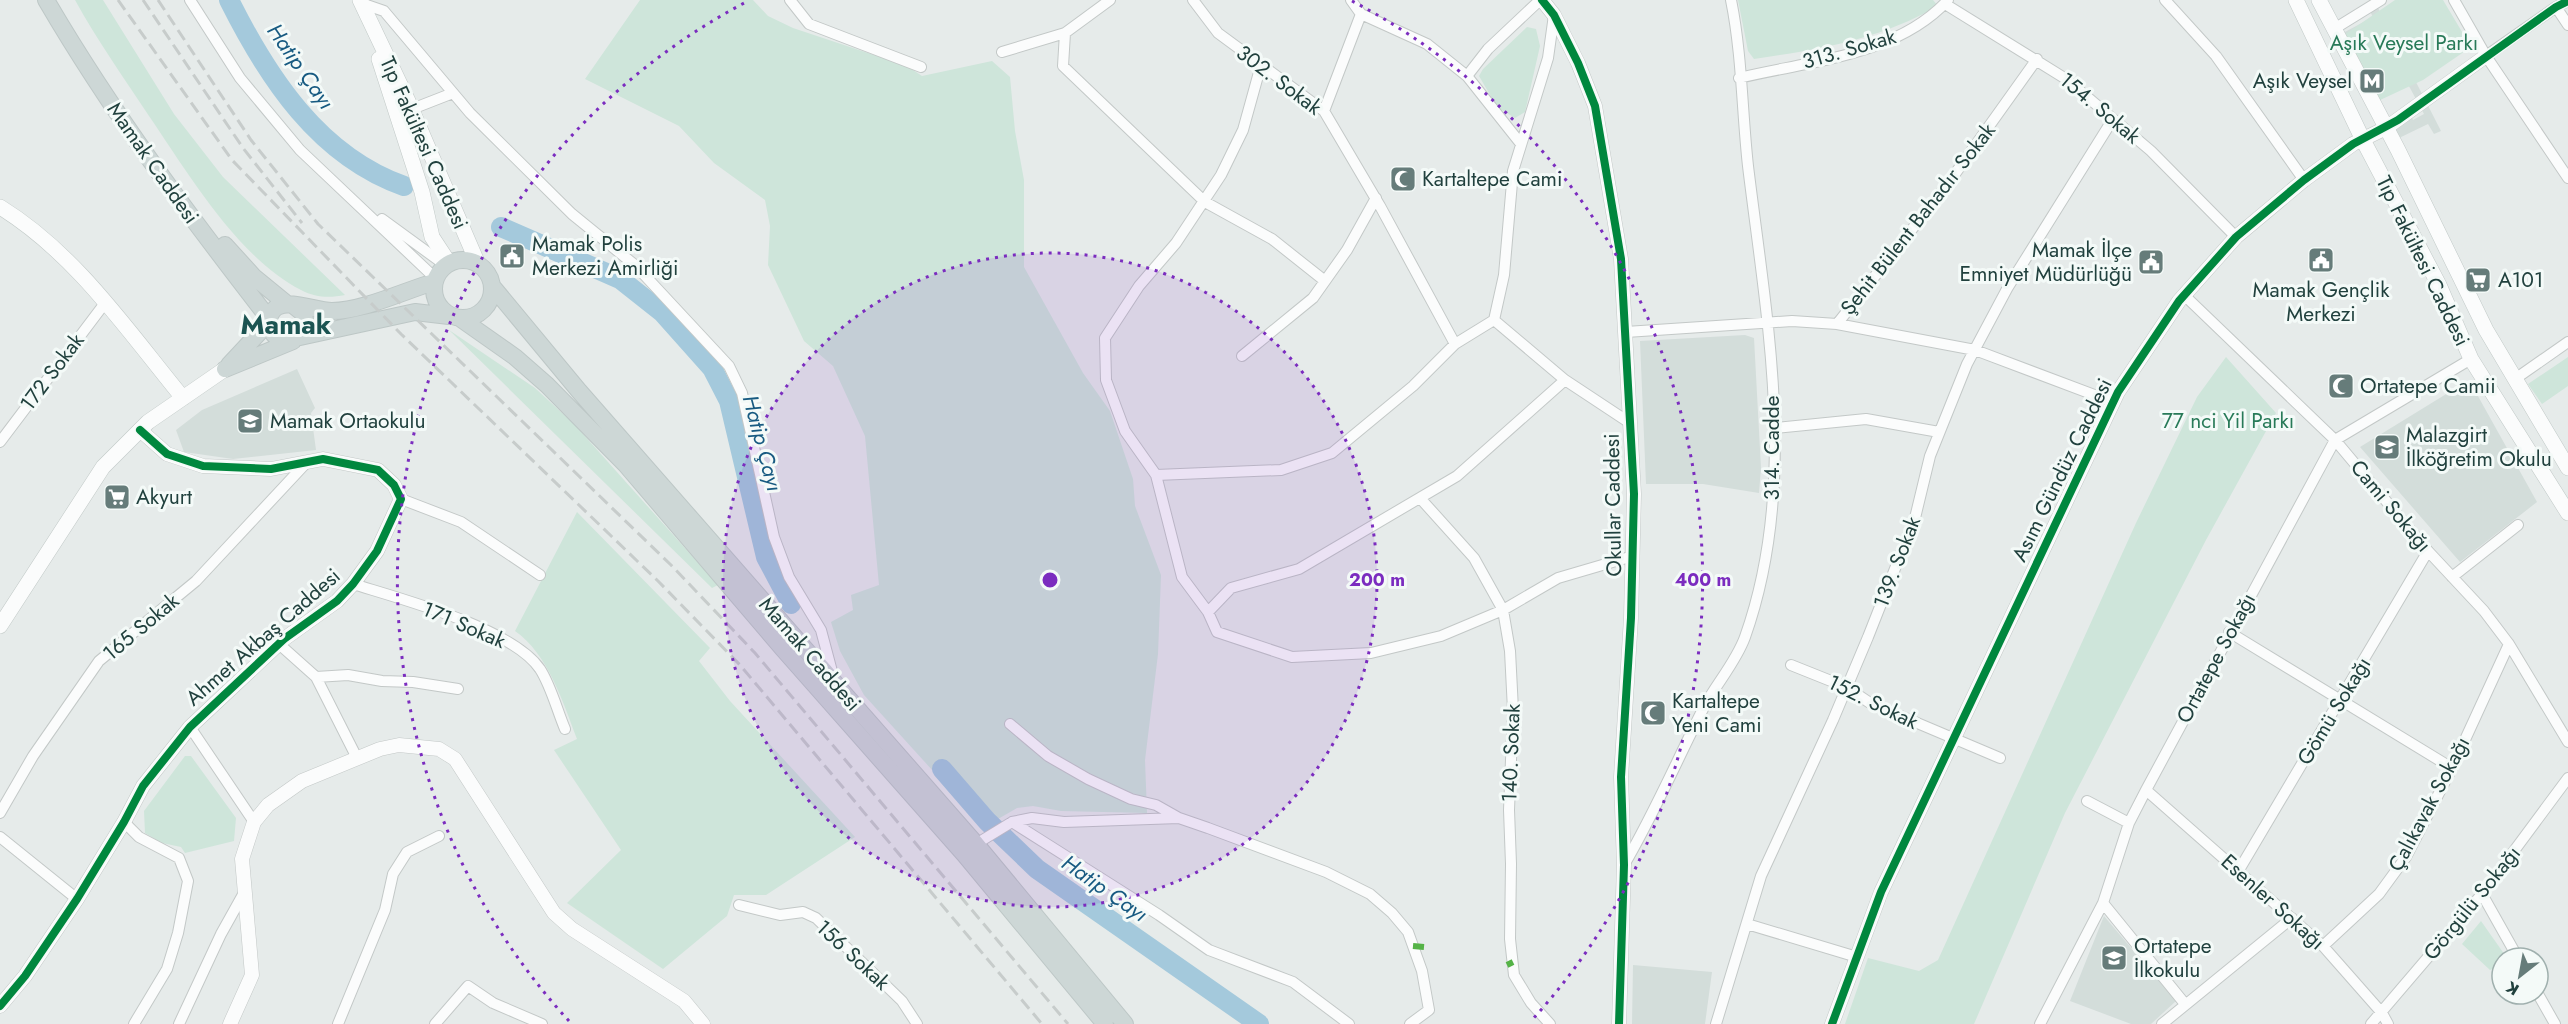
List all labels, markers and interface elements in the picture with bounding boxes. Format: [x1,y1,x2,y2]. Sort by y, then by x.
water label: Hatip Çayı [260,16,342,116]
street label: 313. Sokak [1799,21,1900,77]
park label: Aşık Veysel Parkı [2330,28,2478,58]
street label: 302. Sokak [1230,38,1329,123]
street label: Tıp Fakültesi Caddesi [372,52,476,234]
street label: 154. Sokak [2053,65,2148,151]
place label: Aşık Veysel [2253,66,2352,96]
metro station icon: Aşık Veysel [2357,66,2387,96]
street label: Mamak Caddesi [100,96,206,230]
street label: Şehit Bülent Bahadır Sokak [1833,116,2003,321]
mosque icon: Kartaltepe Cami [1388,164,1418,194]
place label: Kartaltepe Cami [1422,164,1562,194]
street label: Tıp Fakültesi Caddesi [2369,171,2477,351]
place label: Mamak Polis Merkezi Amirliği [532,229,679,283]
place label: Mamak İlçe Emniyet Müdürlüğü [1959,235,2132,289]
public building icon: Mamak Polis Merkezi Amirliği [497,241,527,271]
public building icon: Mamak Gençlik Merkezi [2306,245,2336,275]
public building icon: Mamak İlçe Emniyet Müdürlüğü [2136,247,2166,277]
supermarket icon: A101 [2463,265,2493,295]
place label: A101 [2498,265,2543,295]
place label: Mamak Gençlik Merkezi [2253,275,2390,329]
district label: Mamak [241,305,332,344]
street label: 172 Sokak [13,326,92,417]
mosque icon: Ortatepe Camii [2326,371,2356,401]
place label: Ortatepe Camii [2360,371,2496,401]
street label: Asım Gündüz Caddesi [2004,373,2120,567]
water label: Hatip Çayı [735,391,791,495]
street label: 314. Cadde [1757,395,1787,501]
school or university icon: Mamak Ortaokulu [235,406,265,436]
place label: Mamak Ortaokulu [270,406,425,436]
park label: 77 nci Yil Parkı [2162,406,2294,436]
place label: Malazgirt İlköğretim Okulu [2406,420,2552,474]
school or university icon: Malazgirt İlköğretim Okulu [2372,432,2402,462]
street label: Okullar Caddesi [1597,433,1629,577]
street label: Cami Sokağı [2343,453,2439,559]
supermarket icon: Akyurt [102,482,132,512]
place label: Akyurt [136,482,192,512]
street label: 139. Sokak [1866,511,1928,612]
street label: Ahmet Akbaş Caddesi [179,561,347,713]
text: 200 m [1349,567,1405,593]
text: 400 m [1675,567,1731,593]
centre of rings [1040,570,1060,590]
street label: 165 Sokak [96,586,186,668]
street label: Ortatepe Sokağı [2169,588,2263,728]
street label: Mamak Caddesi [752,590,868,718]
street label: 171 Sokak [418,594,511,656]
street label: Gömü Sokağı [2290,651,2378,771]
street label: 152. Sokak [1823,667,1924,737]
place label: Kartaltepe Yeni Cami [1672,686,1762,740]
mosque icon: Kartaltepe Yeni Cami [1638,698,1668,728]
street label: 140. Sokak [1494,703,1528,803]
street label: Çalıkavak Sokağı [2381,731,2477,877]
street label: Görgülü Sokağı [2416,839,2528,967]
water label: Hatip Çayı [1055,847,1155,929]
street label: Esenler Sokağı [2214,847,2332,957]
street label: 156 Sokak [809,913,897,998]
place label: Ortatepe İlkokulu [2134,931,2212,985]
school or university icon: Ortatepe İlkokulu [2099,943,2129,973]
north arrow [2490,946,2550,1006]
text: K [2501,975,2523,1001]

